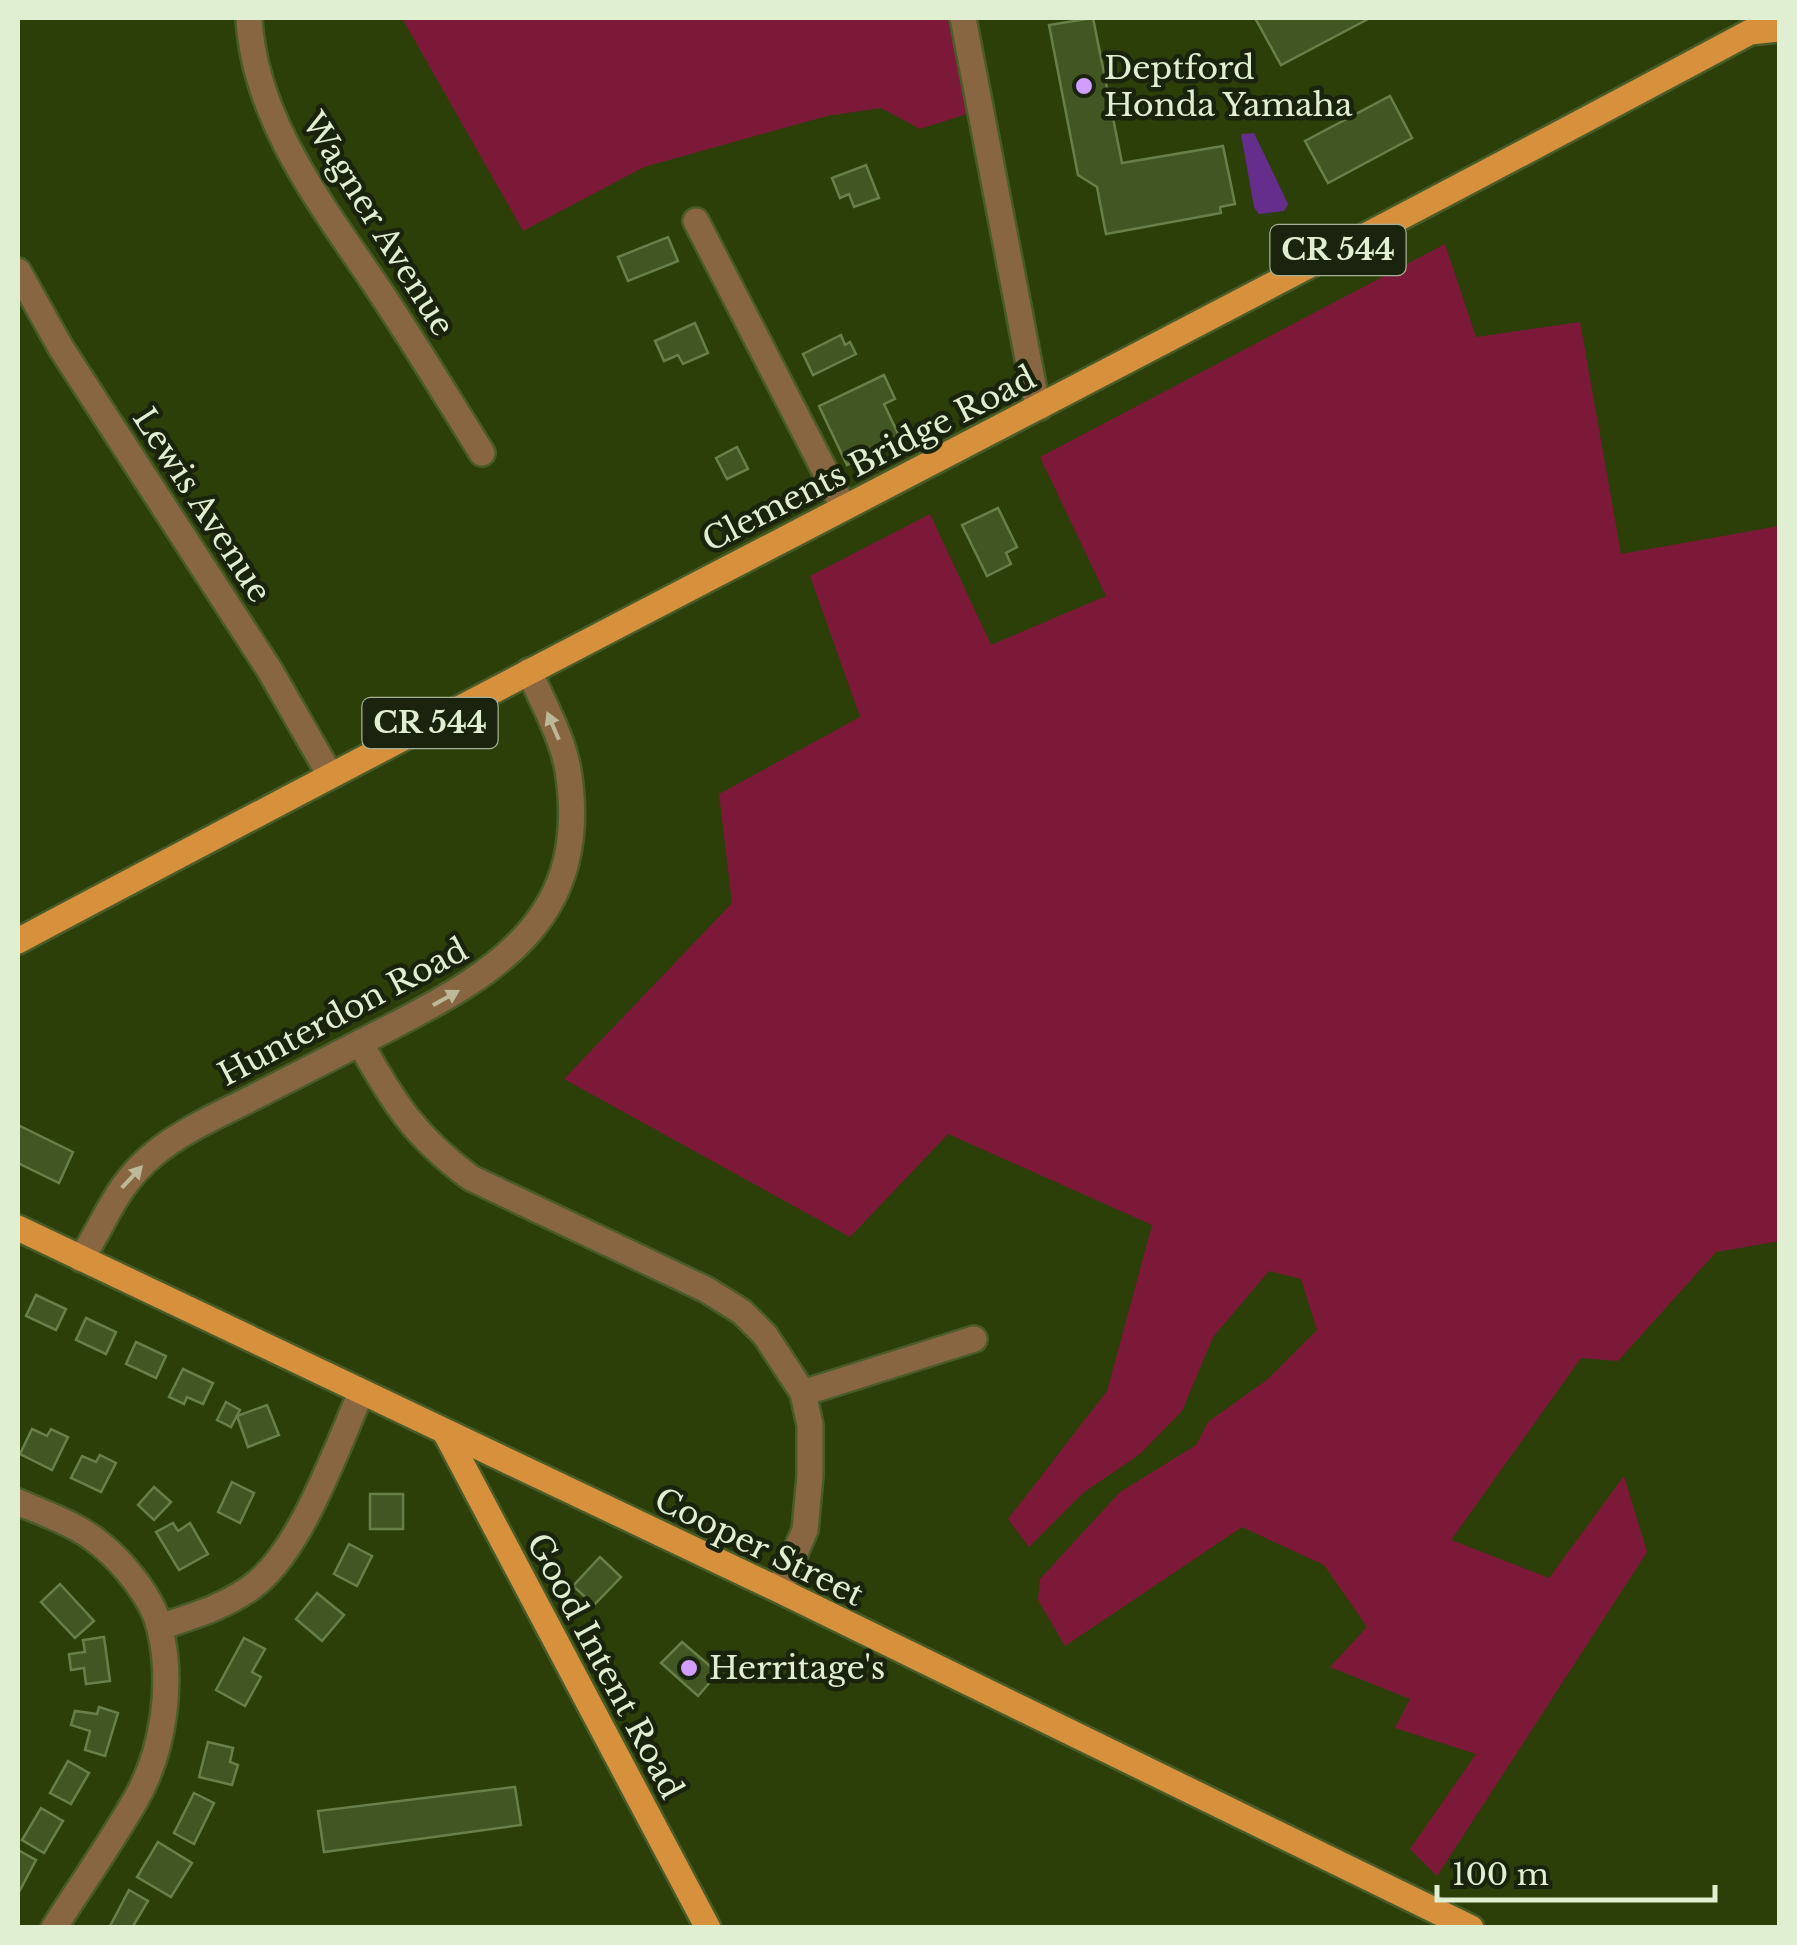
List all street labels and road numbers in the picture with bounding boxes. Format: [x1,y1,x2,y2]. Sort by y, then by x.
street label: Wagner Avenue [293,104,463,343]
road number: CR 544 [1270,225,1406,275]
street label: Clements Bridge Road [696,357,1042,561]
street label: Lewis Avenue [124,400,280,610]
road number: CR 544 [362,698,498,748]
street label: Hunterdon Road [211,929,475,1095]
street label: Cooper Street [648,1479,870,1615]
street label: Good Intent Road [518,1526,692,1806]

